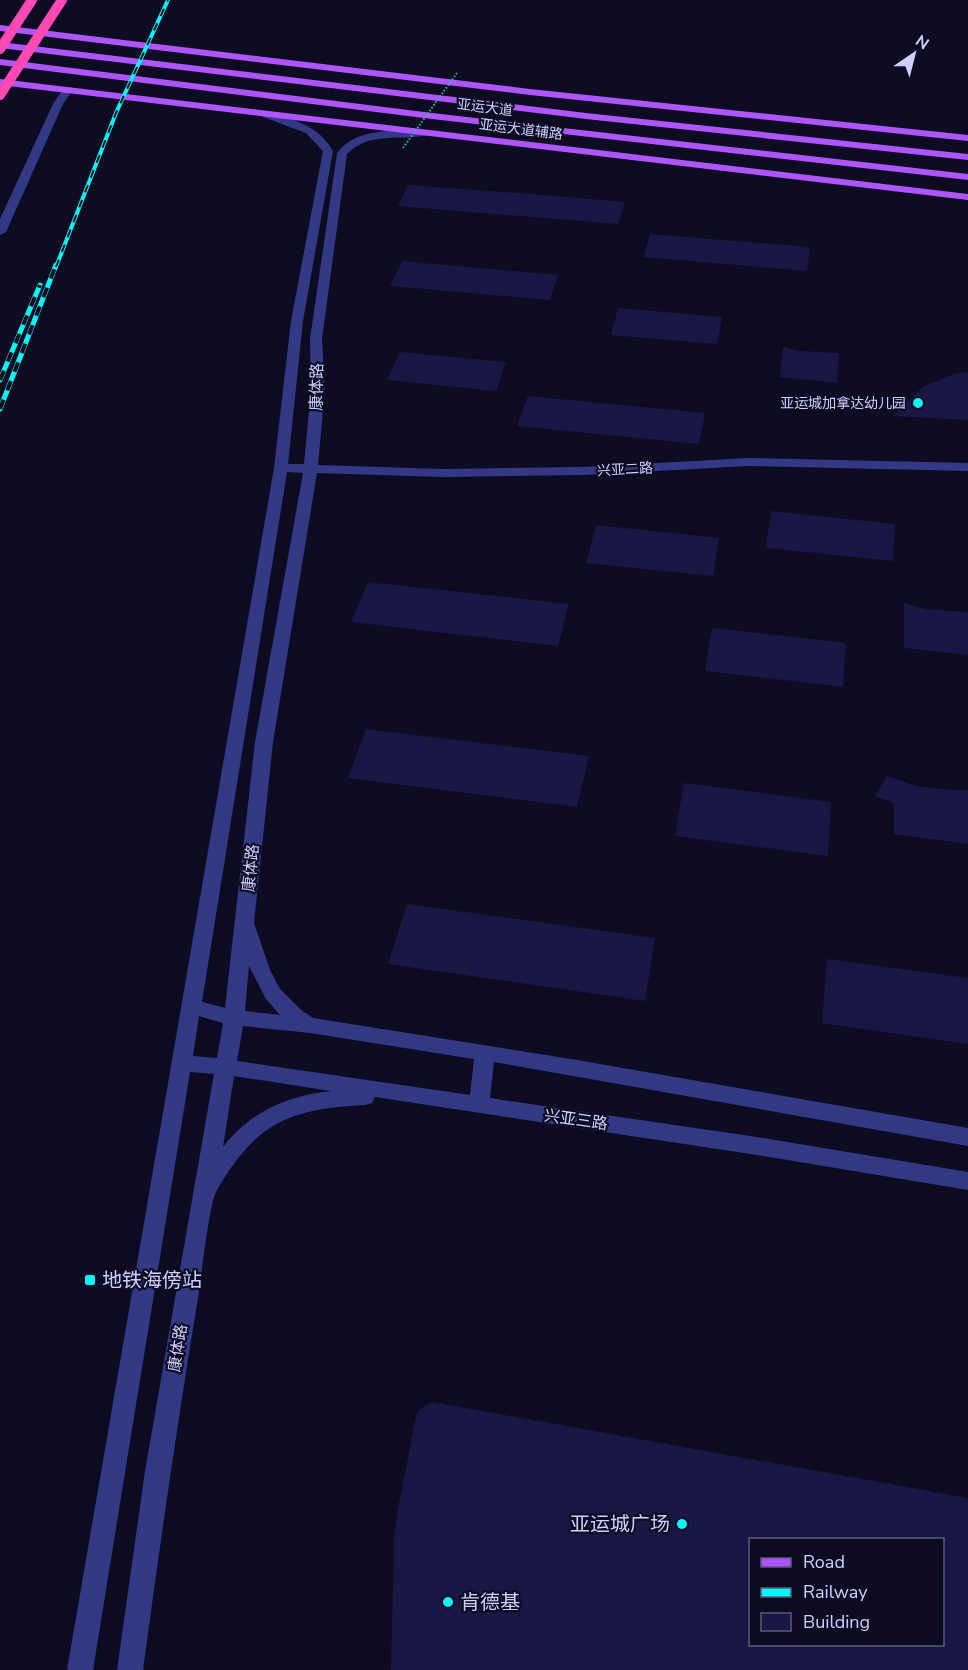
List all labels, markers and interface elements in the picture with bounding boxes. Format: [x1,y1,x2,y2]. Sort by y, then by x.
north arrow [884,24,944,84]
text: N [911,30,933,55]
street label: 亚运大道 [456,95,514,120]
street label: 亚运大道辅路 [478,115,564,144]
street label: 康体路 [306,363,328,411]
place label: 亚运城加拿达幼儿园 [780,394,906,413]
marker: 亚运城加拿达幼儿园 [911,396,925,410]
street label: 兴亚二路 [597,459,653,480]
street label: 康体路 [238,843,264,893]
street label: 兴亚三路 [543,1105,609,1135]
place label: 地铁海傍站 [102,1267,202,1294]
marker: 地铁海傍站 [83,1273,97,1287]
street label: 康体路 [163,1323,193,1374]
place label: 亚运城广场 [570,1511,670,1538]
marker: 亚运城广场 [675,1517,689,1531]
legend [749,1538,944,1646]
text: Road [803,1550,845,1574]
text: Railway [803,1580,868,1604]
place label: 肯德基 [460,1589,520,1616]
marker: 肯德基 [441,1595,455,1609]
text: Building [803,1610,870,1634]

